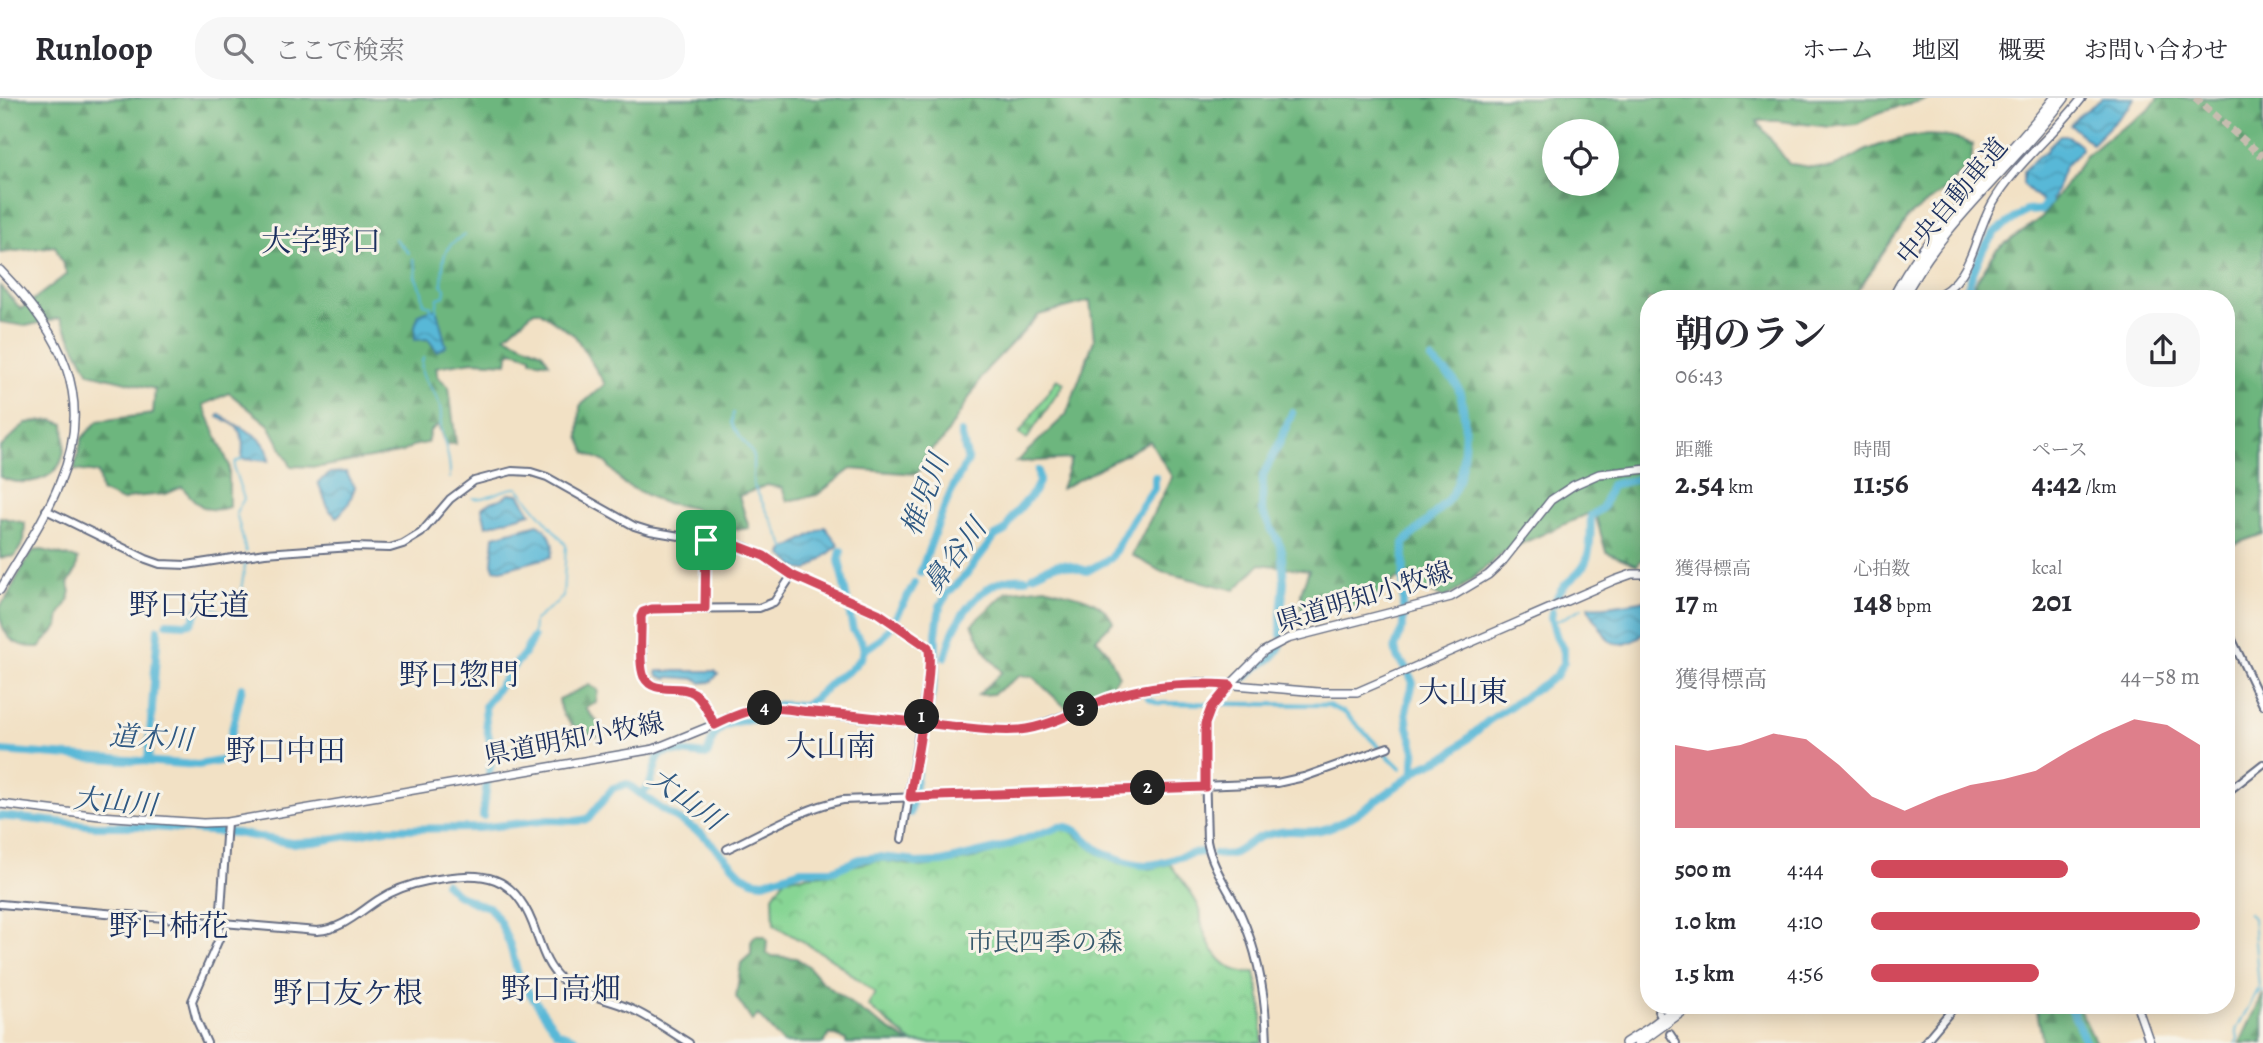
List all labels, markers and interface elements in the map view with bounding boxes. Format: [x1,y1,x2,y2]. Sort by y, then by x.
search box [195,17,685,80]
text: Runloop [35,26,153,71]
icon: search [219,29,257,67]
text: ここで検索 [275,33,405,68]
text: ホーム [1802,34,1874,66]
text: 地図 [1912,34,1960,66]
text: 概要 [1998,34,2046,66]
text: お問い合わせ [2084,34,2228,66]
map controls [1542,119,1619,196]
button: locate [1542,119,1619,196]
street label: 中央自動車道 [1888,130,2016,272]
district label: 大字野口 [261,221,381,261]
text: 朝のラン [1675,308,1827,360]
button: share [2126,313,2200,387]
text: 06:43 [1675,360,1723,391]
text: 距離 [1675,437,1713,463]
text: 時間 [1853,437,1891,463]
text: ペース [2032,437,2088,463]
water label: 椎児川 [892,446,959,541]
text: 2.54 [1675,463,1725,503]
text: 11:56 [1853,463,1909,503]
text: 4:42 [2032,463,2082,503]
text: km [1725,474,1754,500]
text: /km [2082,474,2117,500]
water label: 鼻谷川 [915,509,997,601]
pin [676,510,736,570]
icon: arrive [687,521,725,559]
street label: 県道明知小牧線 [1272,554,1456,640]
text: kcal [2032,555,2062,581]
text: 獲得標高 [1675,556,1751,582]
text: 心拍数 [1853,556,1910,582]
text: 201 [2032,581,2072,621]
text: 17 [1675,582,1699,622]
text: 148 [1853,582,1893,622]
district label: 野口定道 [129,585,249,625]
text: m [1699,593,1718,619]
text: bpm [1893,593,1932,619]
district label: 野口惣門 [399,655,519,695]
text: 44–58 m [2120,661,2200,692]
text: 獲得標高 [1675,664,1767,695]
district label: 大山東 [1418,672,1508,712]
pin: 4 [748,690,782,726]
pin: 3 [1064,692,1098,726]
text: 4 [760,694,769,720]
text: 3 [1076,695,1085,721]
pin: 1 [904,700,940,734]
text: 1 [918,703,925,729]
street label: 県道明知小牧線 [481,704,667,774]
water label: 道木川 [108,717,197,759]
district label: 大山南 [786,726,876,766]
district label: 野口中田 [226,731,346,771]
water label: 大山川 [641,759,734,841]
pin: 2 [1130,770,1166,806]
text: 2 [1143,774,1152,800]
water label: 大山川 [71,779,161,825]
text: 500 m [1675,854,1731,885]
text: 4:44 [1787,854,1824,885]
district label: 野口柿花 [109,906,229,946]
text: 1.0 km [1675,906,1736,937]
text: 4:10 [1787,906,1823,937]
park label: 市民四季の森 [967,925,1123,960]
text: 1.5 km [1675,958,1735,989]
text: 4:56 [1787,958,1823,989]
district label: 野口高畑 [501,969,621,1009]
district label: 野口友ケ根 [273,973,423,1013]

